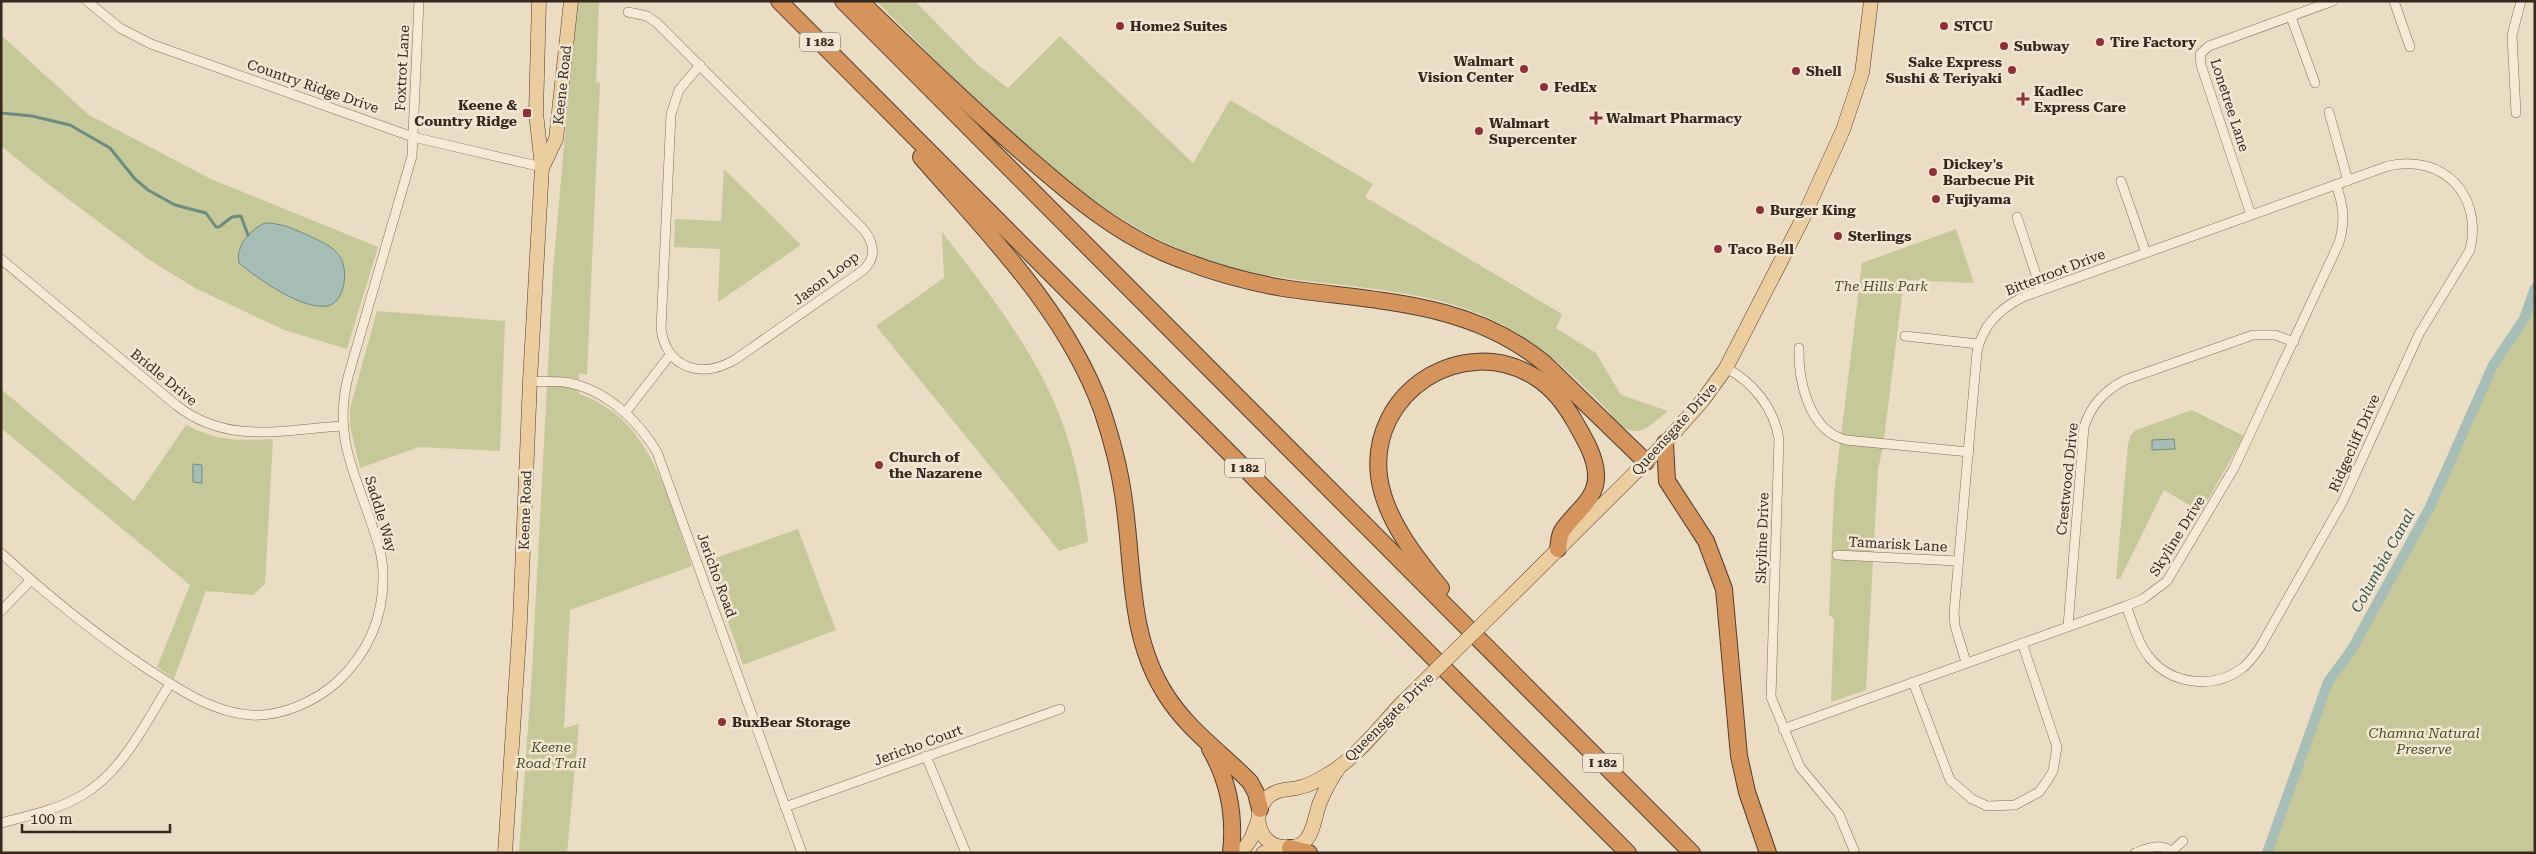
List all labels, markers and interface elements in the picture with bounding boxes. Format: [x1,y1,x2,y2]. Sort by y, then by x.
place label: Home2 Suites [1130,18,1227,34]
place label: STCU [1954,18,1993,34]
marker: Home2 Suites [1114,20,1126,32]
marker: STCU [1938,20,1950,32]
street label: Foxtrot Lane [392,24,412,111]
road number: I 182 [800,32,840,52]
place label: Tire Factory [2110,34,2197,50]
marker: Tire Factory [2094,36,2106,48]
place label: Subway [2014,38,2070,54]
marker: Subway [1998,40,2010,52]
street label: Keene Road [550,44,574,126]
place label: Walmart Vision Center [1418,53,1515,85]
place label: Sake Express Sushi & Teriyaki [1886,54,2002,86]
street label: Country Ridge Drive [245,56,381,116]
street label: Lonetree Lane [2207,56,2253,154]
marker: Walmart Vision Center [1518,63,1530,75]
place label: Shell [1806,63,1842,79]
marker: Sake Express Sushi & Teriyaki [2006,64,2018,76]
marker: Shell [1790,65,1802,77]
place label: FedEx [1554,79,1598,95]
marker: FedEx [1538,81,1550,93]
place label: Kadlec Express Care [2034,83,2126,115]
marker: Kadlec Express Care [2016,92,2030,106]
place label: Keene & Country Ridge [414,97,517,129]
marker: Keene & Country Ridge [521,107,533,119]
place label: Walmart Pharmacy [1606,110,1742,126]
marker: Walmart Pharmacy [1590,112,1602,124]
place label: Walmart Supercenter [1489,115,1577,147]
marker: Walmart Supercenter [1473,125,1485,137]
place label: Dickey's Barbecue Pit [1943,156,2035,188]
marker: Dickey's Barbecue Pit [1927,166,1939,178]
place label: Fujiyama [1946,191,2012,207]
marker: Fujiyama [1930,193,1942,205]
place label: Burger King [1770,202,1856,218]
marker: Burger King [1754,204,1766,216]
place label: Sterlings [1848,228,1911,244]
marker: Sterlings [1832,230,1844,242]
place label: Taco Bell [1728,241,1794,257]
marker: Taco Bell [1712,243,1724,255]
street label: Bitterroot Drive [2003,245,2108,298]
street label: Jason Loop [790,248,862,308]
park label: The Hills Park [1834,278,1928,294]
street label: Bridle Drive [128,345,201,409]
street label: Queensgate Drive [1628,379,1720,479]
street label: Ridgecliff Drive [2325,391,2383,494]
street label: Crestwood Drive [2053,422,2081,536]
place label: Church of the Nazarene [889,449,982,481]
road number: I 182 [1225,458,1265,478]
marker: Church of the Nazarene [873,459,885,471]
street label: Keene Road [516,470,534,550]
street label: Saddle Way [362,474,400,555]
street label: Skyline Drive [1752,492,1772,584]
street label: Skyline Drive [2146,493,2208,579]
water label: Columbia Canal [2347,506,2419,616]
street label: Jericho Road [694,530,740,620]
street label: Tamarisk Lane [1848,533,1948,555]
street label: Queensgate Drive [1341,669,1437,765]
place label: BuxBear Storage [732,714,850,730]
marker: BuxBear Storage [716,716,728,728]
street label: Jericho Court [871,722,965,768]
park label: Chamna Natural Preserve [2368,725,2480,757]
park label: Keene Road Trail [515,739,586,771]
road number: I 182 [1583,754,1623,772]
scale bar [22,802,170,834]
text: 100 m [30,810,73,828]

